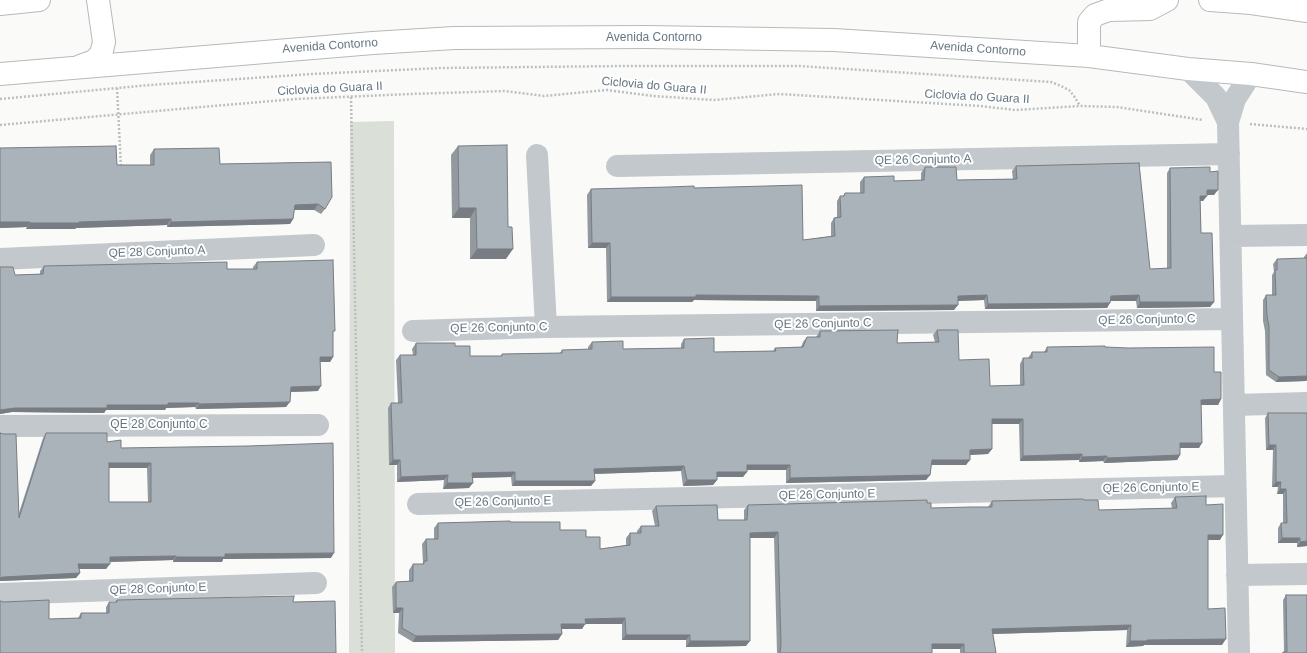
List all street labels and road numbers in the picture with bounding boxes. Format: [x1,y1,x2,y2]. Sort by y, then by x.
street label: Avenida Contorno [606,31,702,45]
street label: Avenida Contorno [282,35,378,57]
street label: Avenida Contorno [930,38,1026,60]
street label: Ciclovia do Guara II [601,74,707,98]
street label: Ciclovia do Guara II [277,79,383,99]
street label: Ciclovia do Guara II [924,87,1030,107]
street label: QE 26 Conjunto A [875,152,971,168]
street label: QE 28 Conjunto A [108,243,206,261]
street label: QE 26 Conjunto C [1098,312,1196,328]
street label: QE 26 Conjunto C [774,316,872,332]
street label: QE 26 Conjunto C [450,320,548,336]
street label: QE 28 Conjunto C [110,418,208,432]
street label: QE 26 Conjunto E [1103,480,1199,496]
street label: QE 26 Conjunto E [779,487,875,503]
street label: QE 26 Conjunto E [455,494,551,510]
street label: QE 28 Conjunto E [109,580,207,598]

